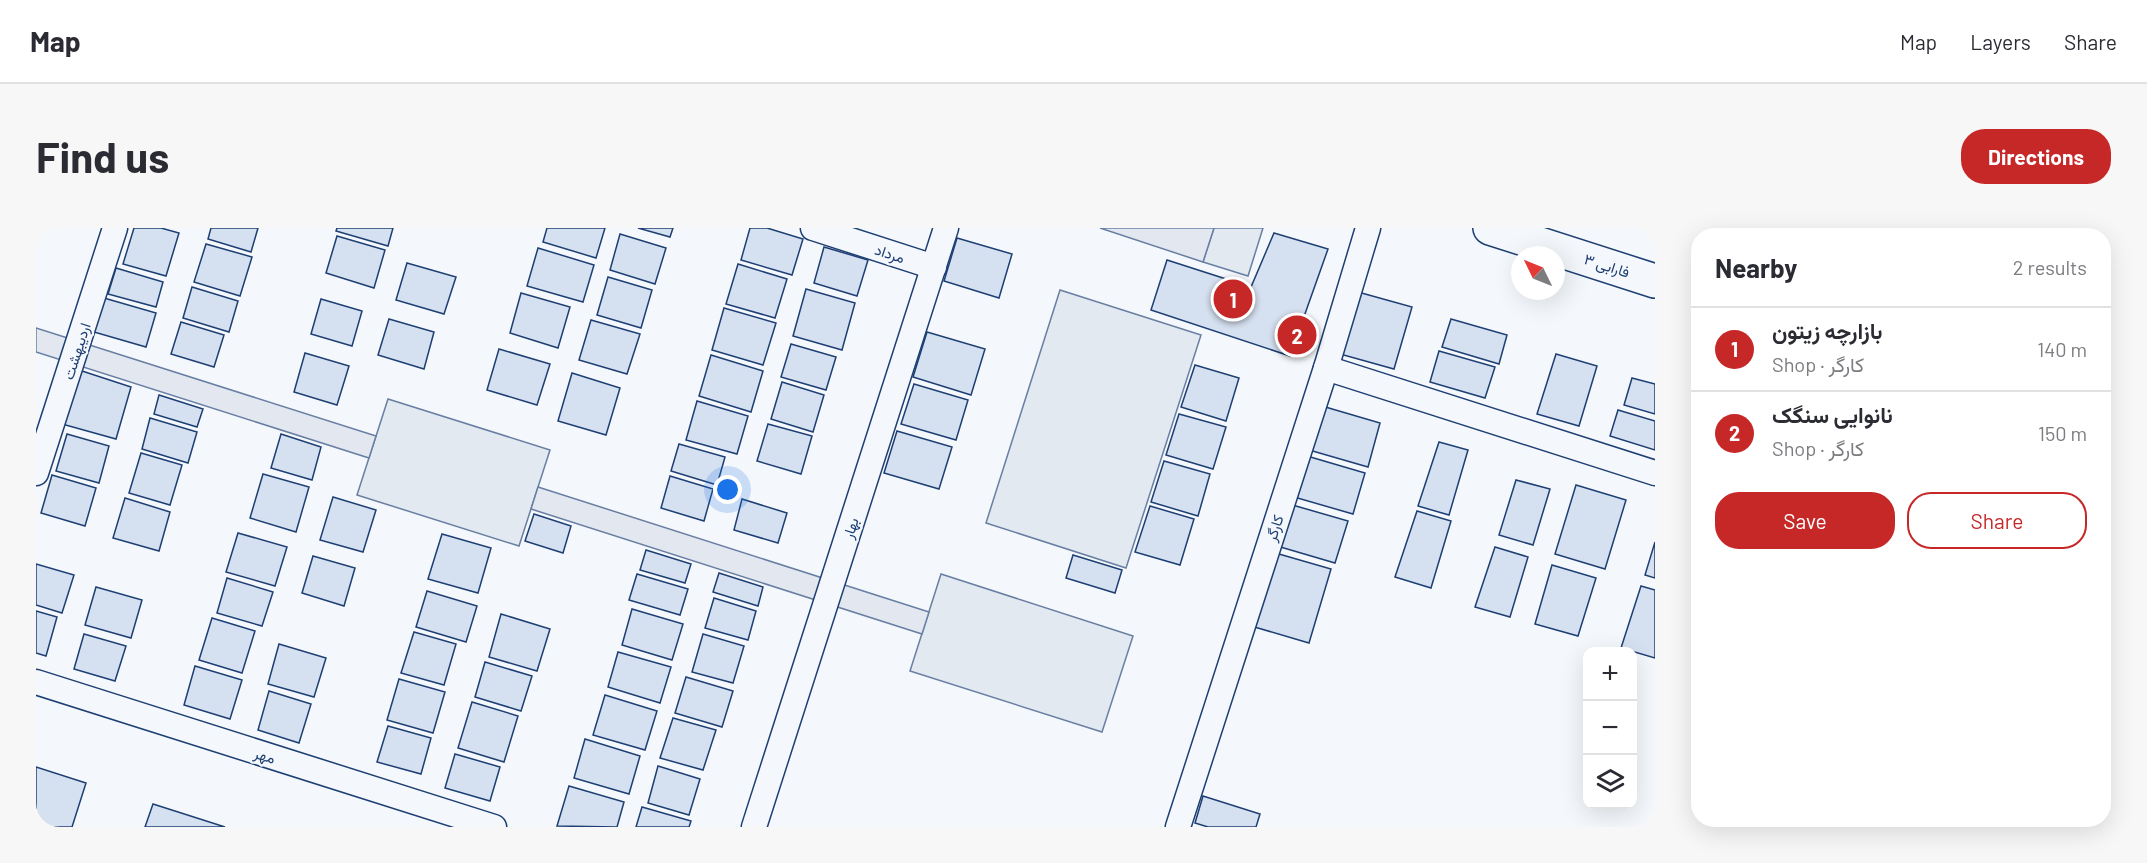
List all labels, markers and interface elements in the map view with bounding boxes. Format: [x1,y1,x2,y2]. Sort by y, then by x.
text: Map [30,24,81,58]
text: Map [1900,29,1937,54]
text: Layers [1970,29,2031,54]
text: Share [2064,29,2117,54]
button: Directions [1961,129,2111,184]
text: Find us [36,131,169,181]
street label: مرداد [872,240,907,267]
north arrow [1511,246,1565,300]
street label: فارابی ۳ [1581,249,1632,283]
text: Nearby [1715,252,1797,283]
text: 2 results [2013,255,2087,279]
pin: 1 [1214,276,1252,322]
pin: 2 [1278,312,1316,358]
text: بازارچه زیتون [1772,317,1882,343]
street label: اردیبهشت [58,320,95,382]
text: 1 [1731,337,1738,361]
text: 140 m [2037,337,2087,361]
text: Shop · کارگر [1772,352,1864,376]
text: نانوایی سنگک [1772,401,1893,427]
text: 2 [1729,421,1740,445]
text: 150 m [2038,421,2087,445]
text: Shop · کارگر [1772,436,1864,460]
your location [713,475,742,504]
button: Save [1715,492,1895,549]
button: Share [1907,492,2087,549]
street label: کارگر [1261,512,1288,545]
street label: بهار [838,515,863,542]
map controls [1583,647,1637,809]
button: + [1583,647,1637,701]
button: − [1583,701,1637,755]
street label: مهر [251,743,278,768]
button: layers [1583,755,1637,809]

